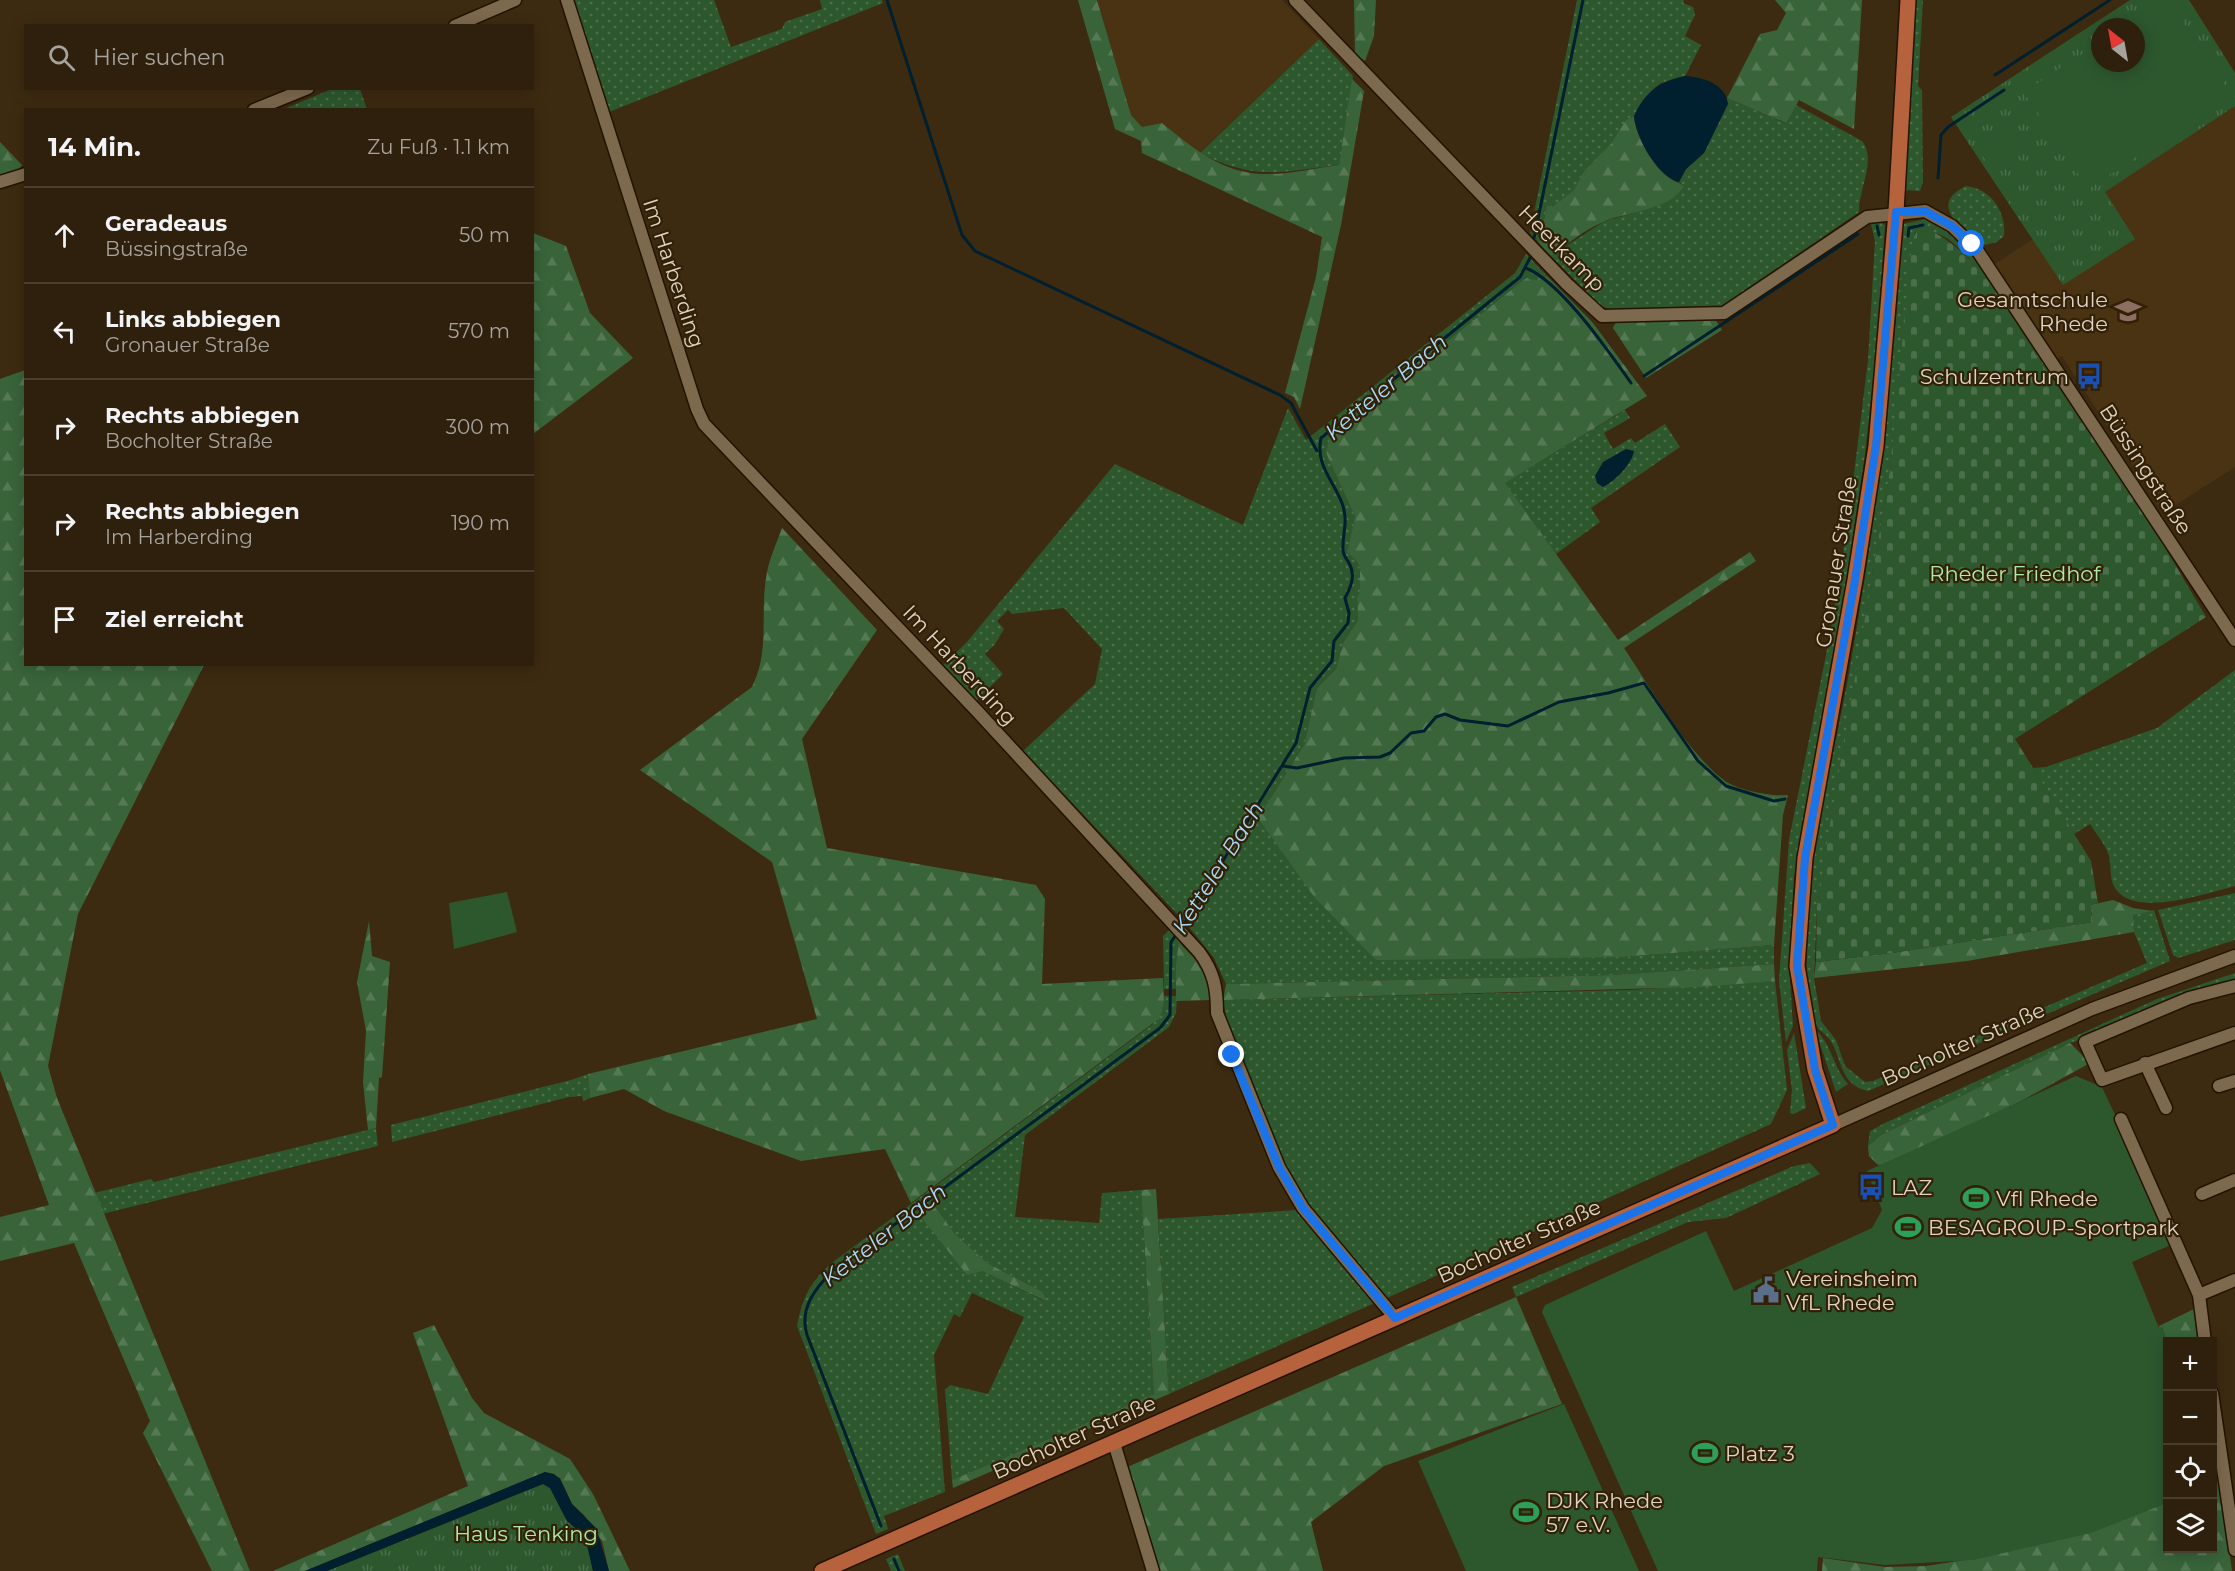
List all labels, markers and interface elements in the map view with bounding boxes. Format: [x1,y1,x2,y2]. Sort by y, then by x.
north arrow [2091,18,2145,72]
search box [24,24,534,90]
icon: search [45,41,78,74]
text: Hier suchen [93,44,225,71]
text: 14 Min. [48,131,141,163]
text: Zu Fuß · 1.1 km [367,135,510,159]
street label: Im Harberding [638,195,710,351]
street label: Heetkamp [1513,199,1611,297]
text: Geradeaus [105,210,227,237]
icon: ahead [48,219,81,252]
text: 50 m [459,223,510,247]
route start [1958,230,1984,256]
text: Büssingstraße [105,237,248,261]
place label: Gesamtschule Rhede [1957,287,2108,336]
school or university icon: Gesamtschule Rhede [2113,296,2143,326]
text: Links abbiegen [105,306,281,333]
icon: left [48,315,81,348]
text: 570 m [448,319,510,343]
water label: Ketteler Bach [1319,328,1453,446]
text: Gronauer Straße [105,333,270,357]
bus stop icon: Schulzentrum [2074,361,2104,391]
place label: Schulzentrum [1920,364,2069,389]
street label: Büssingstraße [2095,399,2197,539]
text: Rechts abbiegen [105,402,300,429]
icon: right [48,411,81,444]
text: 300 m [446,415,510,439]
text: Bocholter Straße [105,429,273,453]
street label: Gronauer Straße [1810,475,1862,649]
text: Rechts abbiegen [105,498,300,525]
icon: right [48,507,81,540]
text: 190 m [451,511,510,535]
text: Im Harberding [105,525,253,549]
park label: Rheder Friedhof [1929,561,2102,586]
street label: Im Harberding [898,600,1022,730]
icon: arrive [48,603,81,636]
text: Ziel erreicht [105,606,244,633]
water label: Ketteler Bach [1166,797,1270,939]
street label: Bocholter Straße [1877,997,2049,1091]
route end [1218,1041,1244,1067]
bus stop icon: LAZ [1856,1172,1886,1202]
place label: LAZ [1891,1175,1932,1200]
water label: Ketteler Bach [816,1178,952,1292]
sports icon: Vfl Rhede [1961,1183,1991,1213]
place label: Vfl Rhede [1996,1186,2098,1211]
street label: Bocholter Straße [1433,1194,1605,1288]
sports icon: BESAGROUP-Sportpark [1893,1212,1923,1242]
place label: BESAGROUP-Sportpark [1928,1215,2179,1240]
place label: Vereinsheim VfL Rhede [1786,1266,1918,1315]
public building icon: Vereinsheim VfL Rhede [1751,1275,1781,1305]
map controls [2163,1337,2217,1553]
button: + [2163,1337,2217,1391]
street label: Bocholter Straße [988,1390,1160,1484]
button: − [2163,1391,2217,1445]
sports icon: Platz 3 [1690,1438,1720,1468]
place label: Platz 3 [1725,1441,1795,1466]
button: locate [2163,1445,2217,1499]
place label: DJK Rhede 57 e.V. [1546,1488,1663,1537]
sports icon: DJK Rhede 57 e.V. [1511,1497,1541,1527]
button: layers [2163,1499,2217,1553]
park label: Haus Tenking [454,1521,598,1546]

